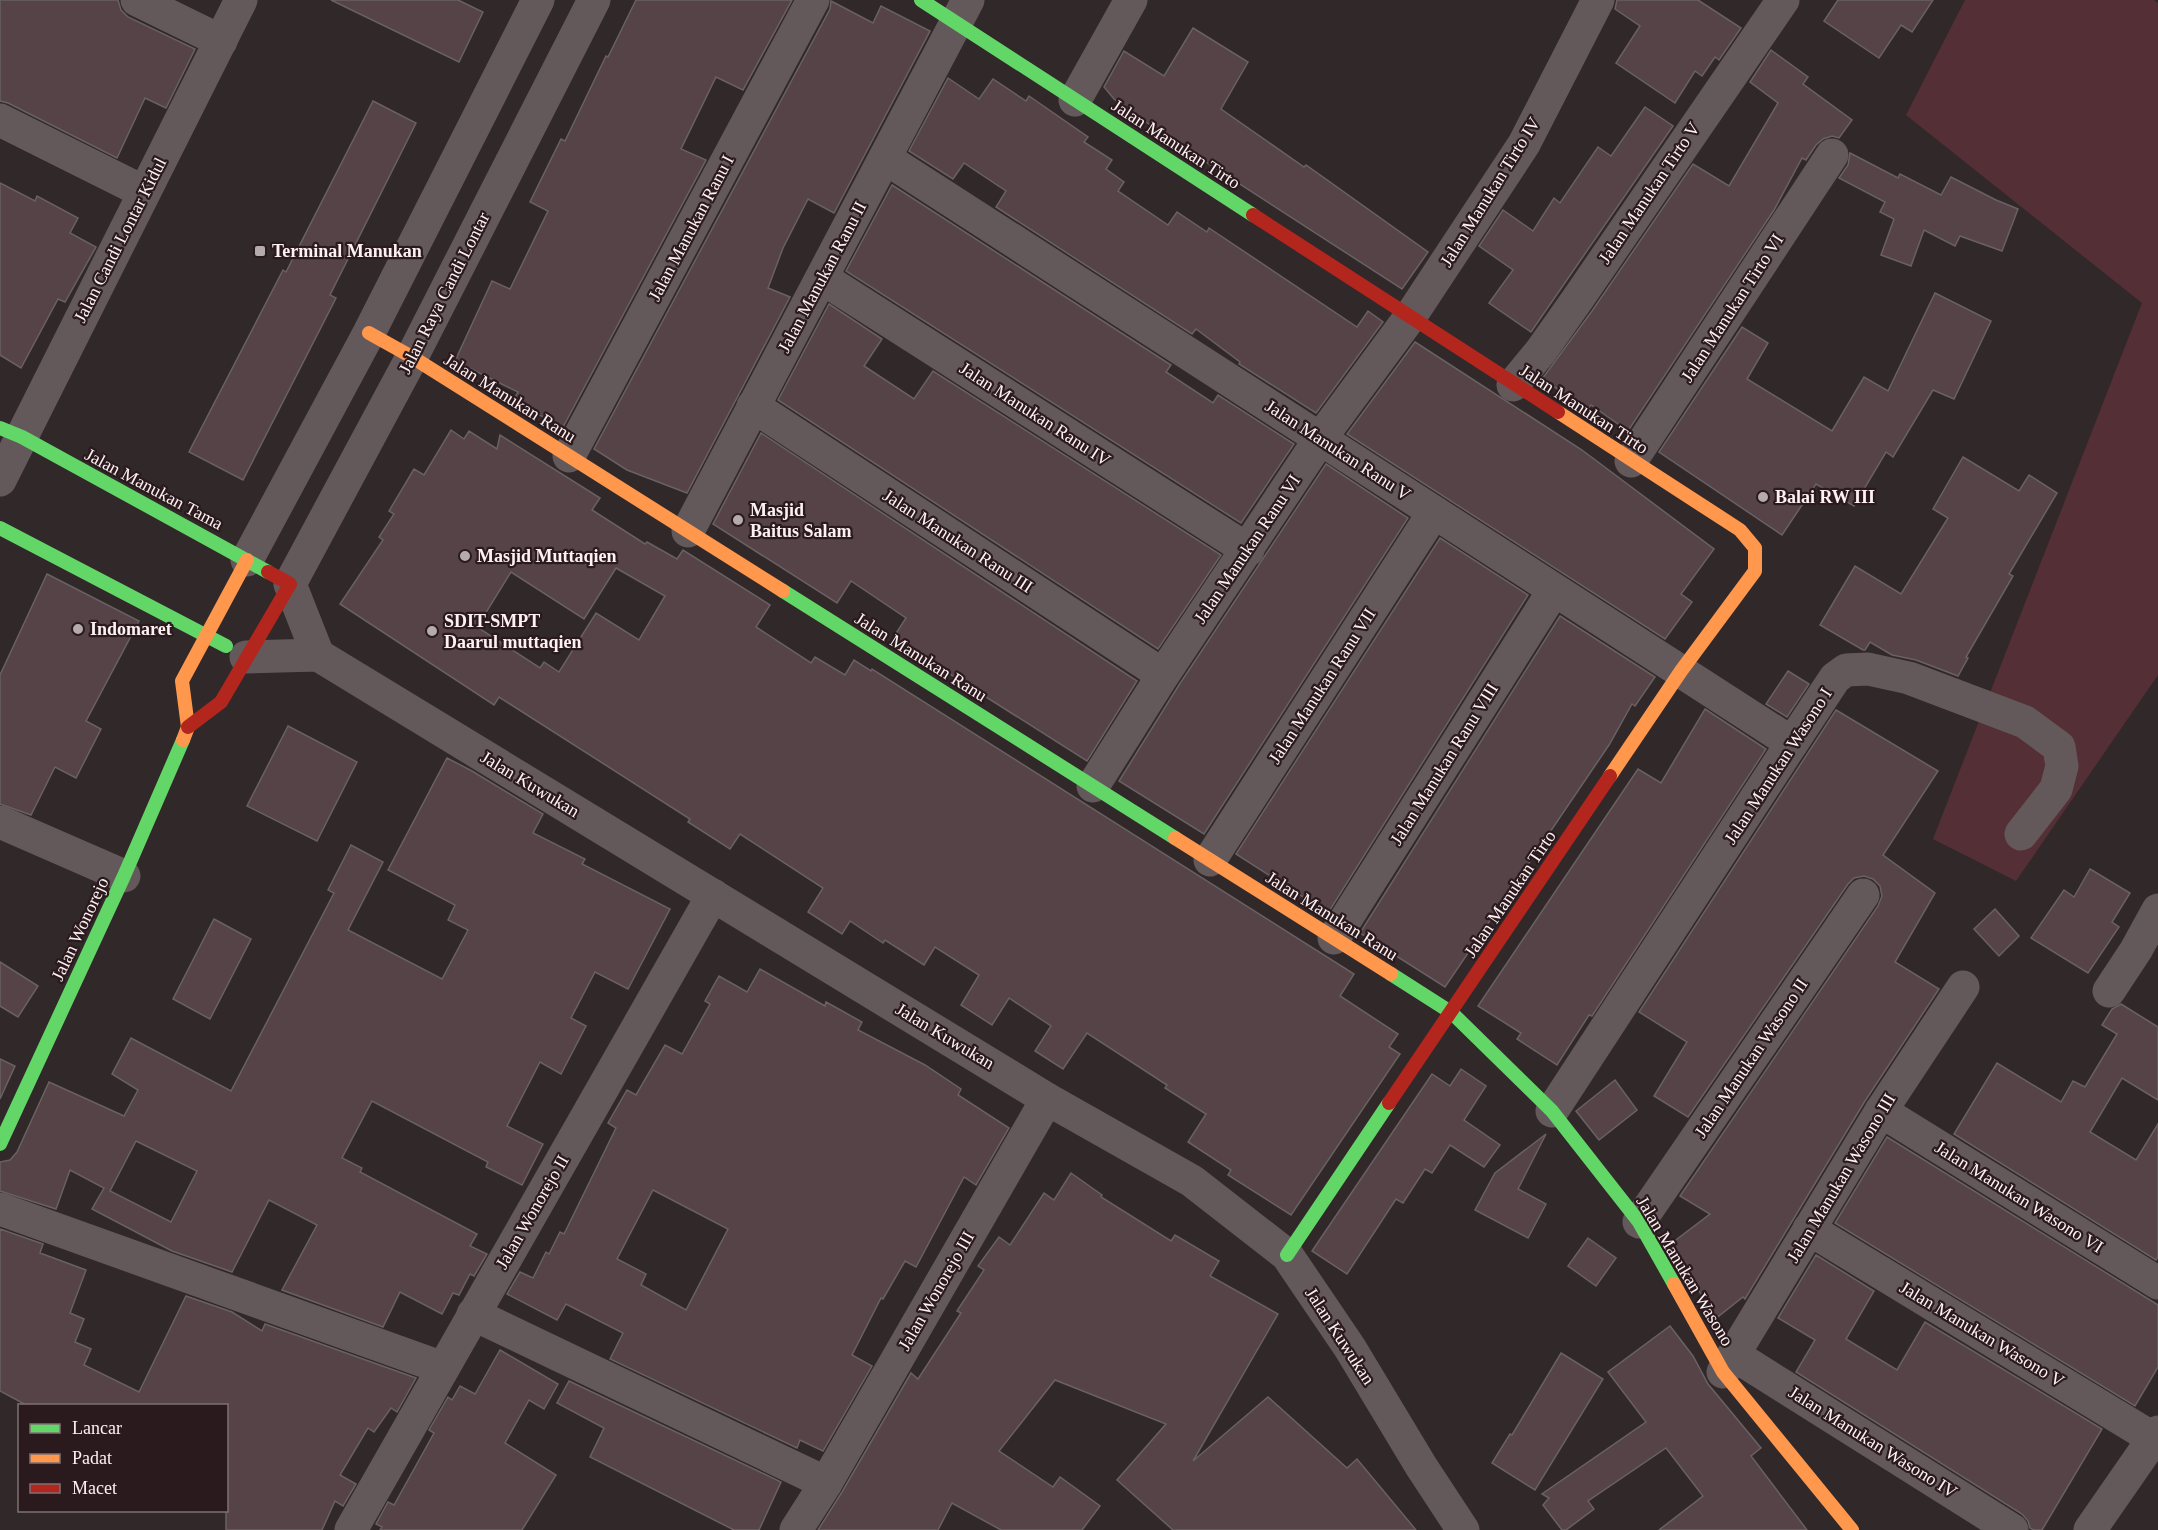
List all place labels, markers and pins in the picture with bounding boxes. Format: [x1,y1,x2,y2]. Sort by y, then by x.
place label: Terminal Manukan [272,241,422,261]
marker: Terminal Manukan [253,244,267,258]
place label: Balai RW III [1775,487,1875,507]
marker: Balai RW III [1756,490,1770,504]
place label: Masjid Baitus Salam [750,500,852,541]
marker: Masjid Baitus Salam [731,513,745,527]
place label: Masjid Muttaqien [477,546,617,566]
marker: Masjid Muttaqien [458,549,472,563]
place label: SDIT-SMPT Daarul muttaqien [444,611,582,652]
place label: Indomaret [90,619,172,639]
marker: Indomaret [71,622,85,636]
marker: SDIT-SMPT Daarul muttaqien [425,624,439,638]

